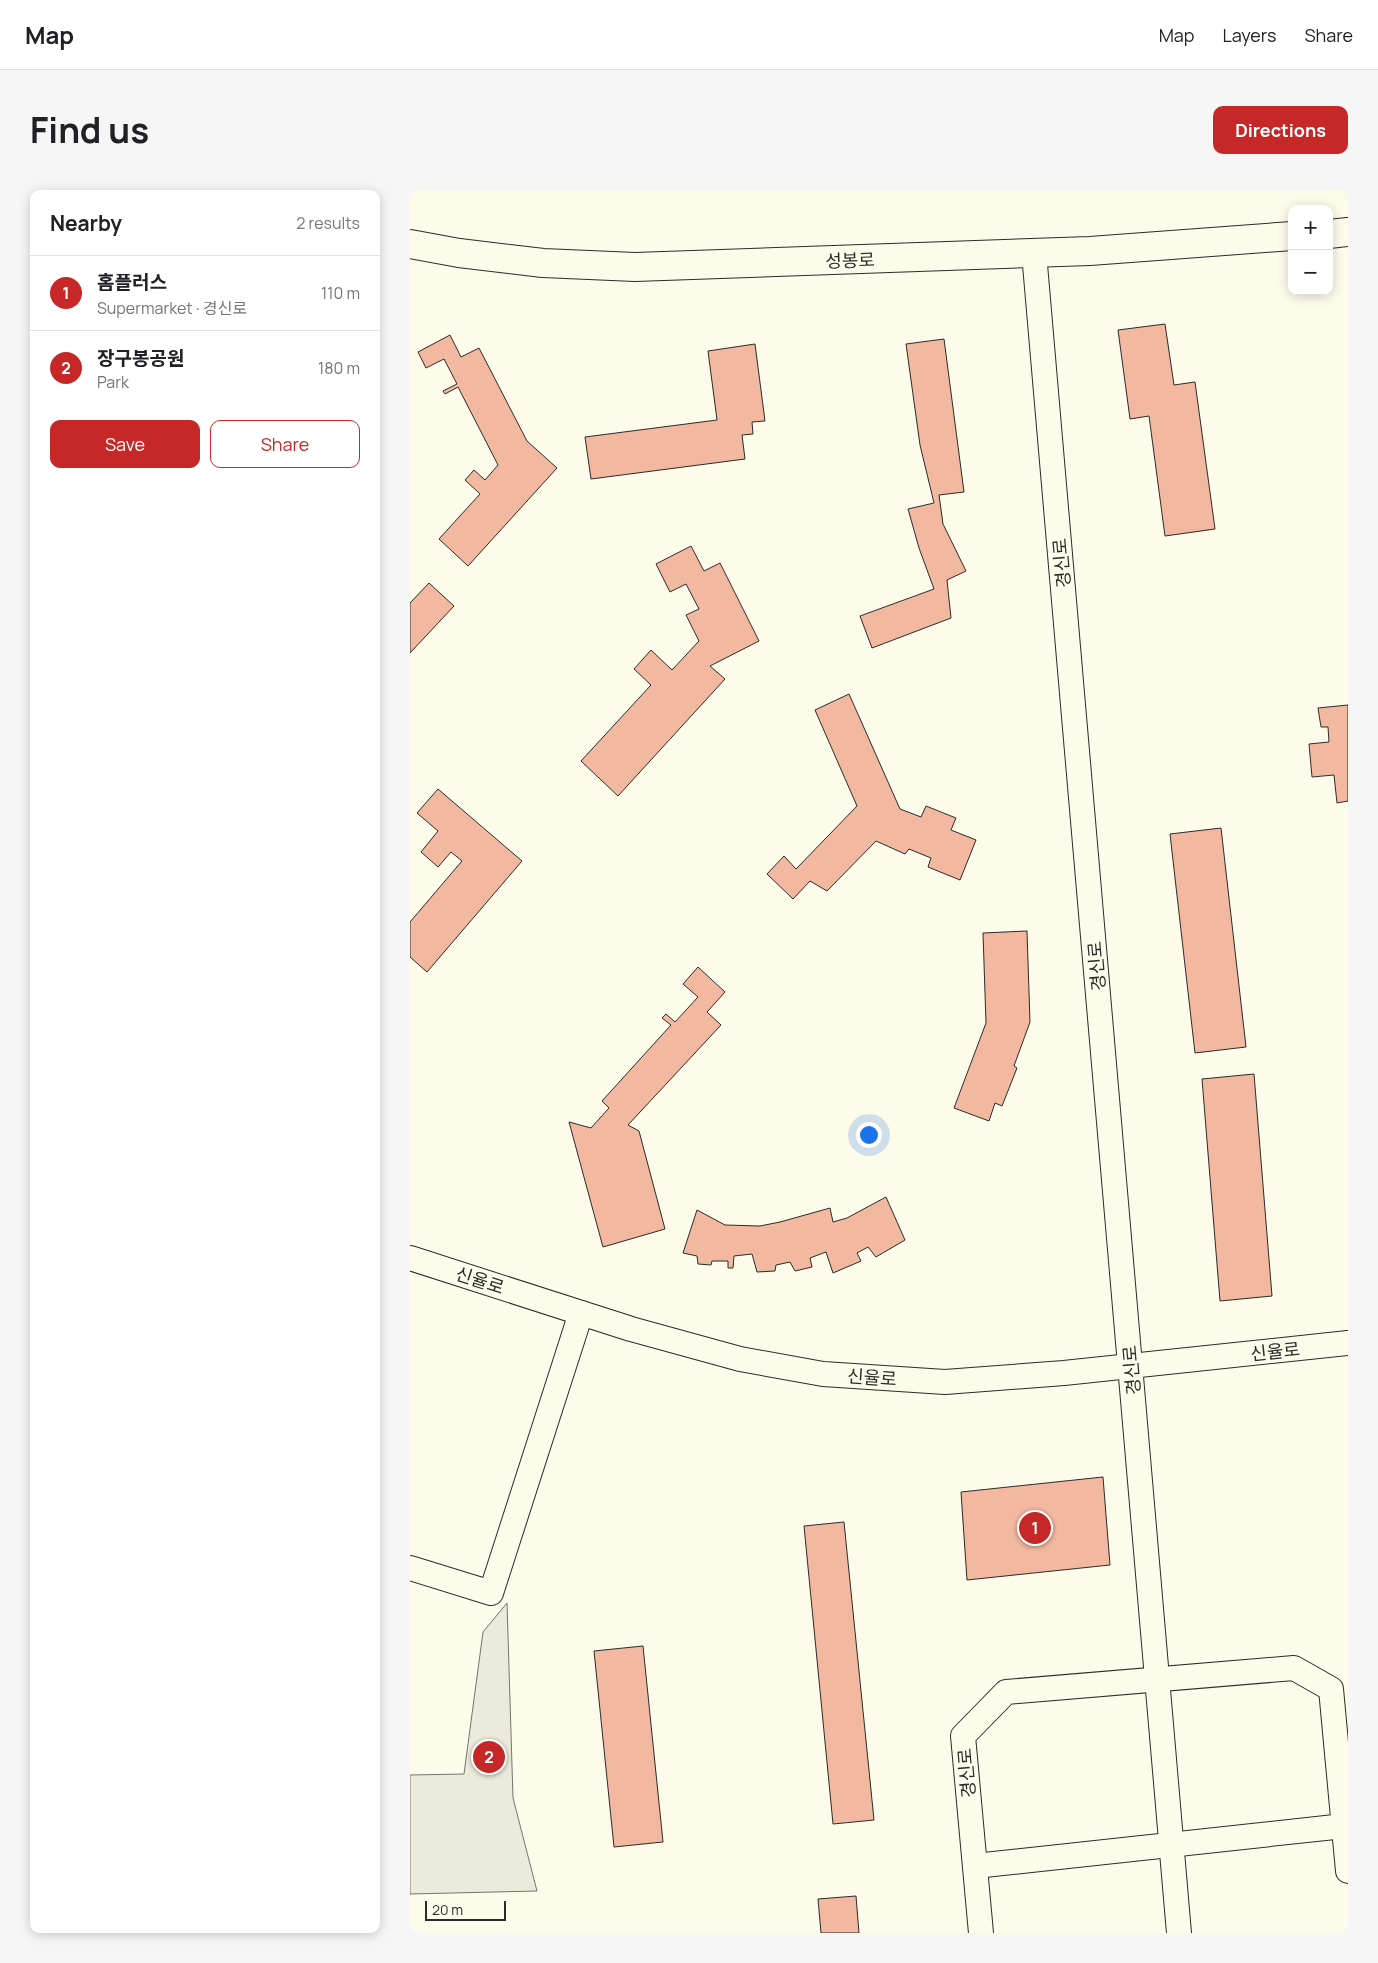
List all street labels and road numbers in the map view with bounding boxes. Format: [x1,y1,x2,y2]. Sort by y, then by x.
street label: 성봉로 [825,247,875,273]
street label: 경신로 [1047,537,1075,589]
street label: 경신로 [1082,940,1110,992]
street label: 신율로 [453,1261,507,1299]
street label: 신율로 [1249,1336,1301,1366]
street label: 경신로 [1117,1344,1145,1396]
street label: 신율로 [846,1363,898,1391]
street label: 경신로 [952,1747,980,1799]

